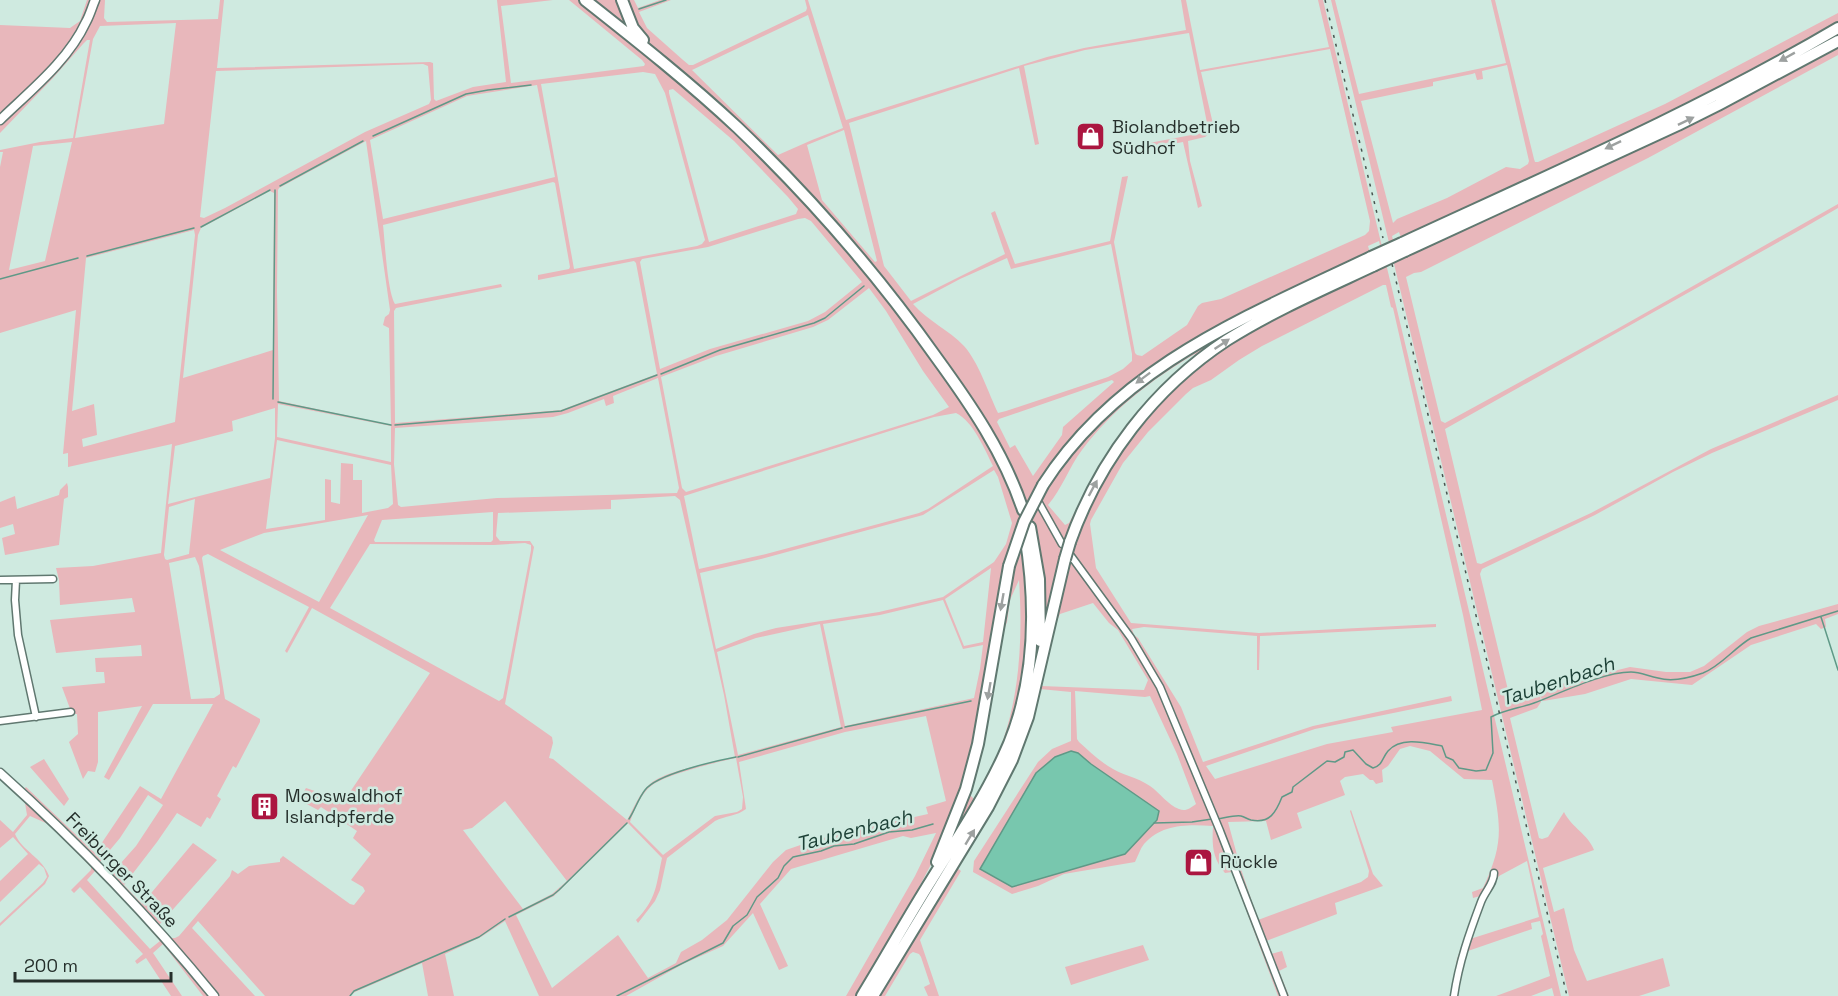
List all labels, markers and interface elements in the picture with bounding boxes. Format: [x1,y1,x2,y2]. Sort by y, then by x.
one-way arrow [1778,52,1795,62]
place label: Biolandbetrieb Südhof [1112,115,1240,159]
one-way arrow [1678,116,1695,125]
shop icon: Biolandbetrieb Südhof [1075,121,1107,153]
one-way arrow [1604,140,1621,149]
one-way arrow [1213,338,1229,350]
one-way arrow [1135,372,1151,384]
one-way arrow [1088,479,1098,496]
one-way arrow [997,592,1006,611]
water label: Taubenbach [1496,650,1618,712]
one-way arrow [984,681,993,700]
place label: Mooswaldhof Islandpferde [285,784,403,828]
building icon: Mooswaldhof Islandpferde [248,790,280,822]
water label: Taubenbach [793,803,916,857]
street label: Freiburger Straße [61,807,183,932]
one-way arrow [964,829,975,845]
shop icon: Rückle [1183,846,1215,878]
place label: Rückle [1220,850,1278,873]
scale bar [15,945,171,983]
text: 200 m [24,954,78,977]

